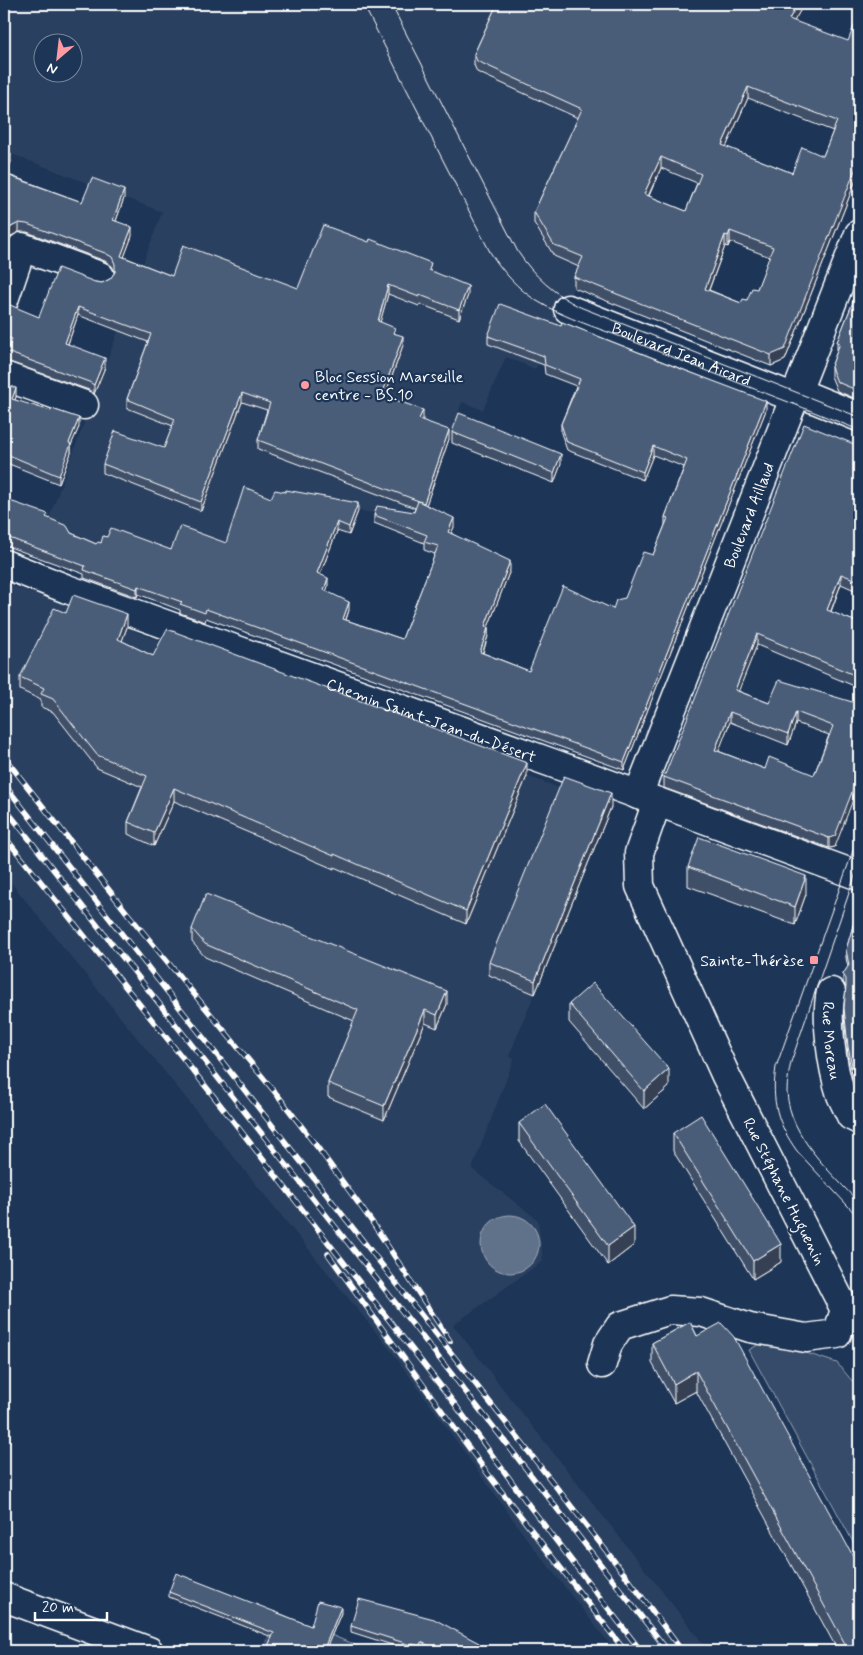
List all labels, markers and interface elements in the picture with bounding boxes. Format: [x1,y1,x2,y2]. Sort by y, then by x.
north arrow [32,32,82,82]
text: N [44,58,61,79]
street label: Boulevard Jean Aicard [608,318,754,392]
place label: Bloc Session Marseille centre - BS.10 [315,367,463,406]
marker: Bloc Session Marseille centre - BS.10 [299,379,311,391]
street label: Boulevard Aillaud [719,460,780,571]
street label: Chemin Saint-Jean-du-Désert [323,674,539,769]
place label: Sainte-Thérèse [700,951,804,972]
marker: Sainte-Thérèse [808,954,820,966]
street label: Rue Moreau [817,1001,846,1082]
street label: Rue Stéphane Huguenin [737,1114,830,1269]
scale bar [35,1590,108,1622]
text: 20 m [42,1598,74,1618]

